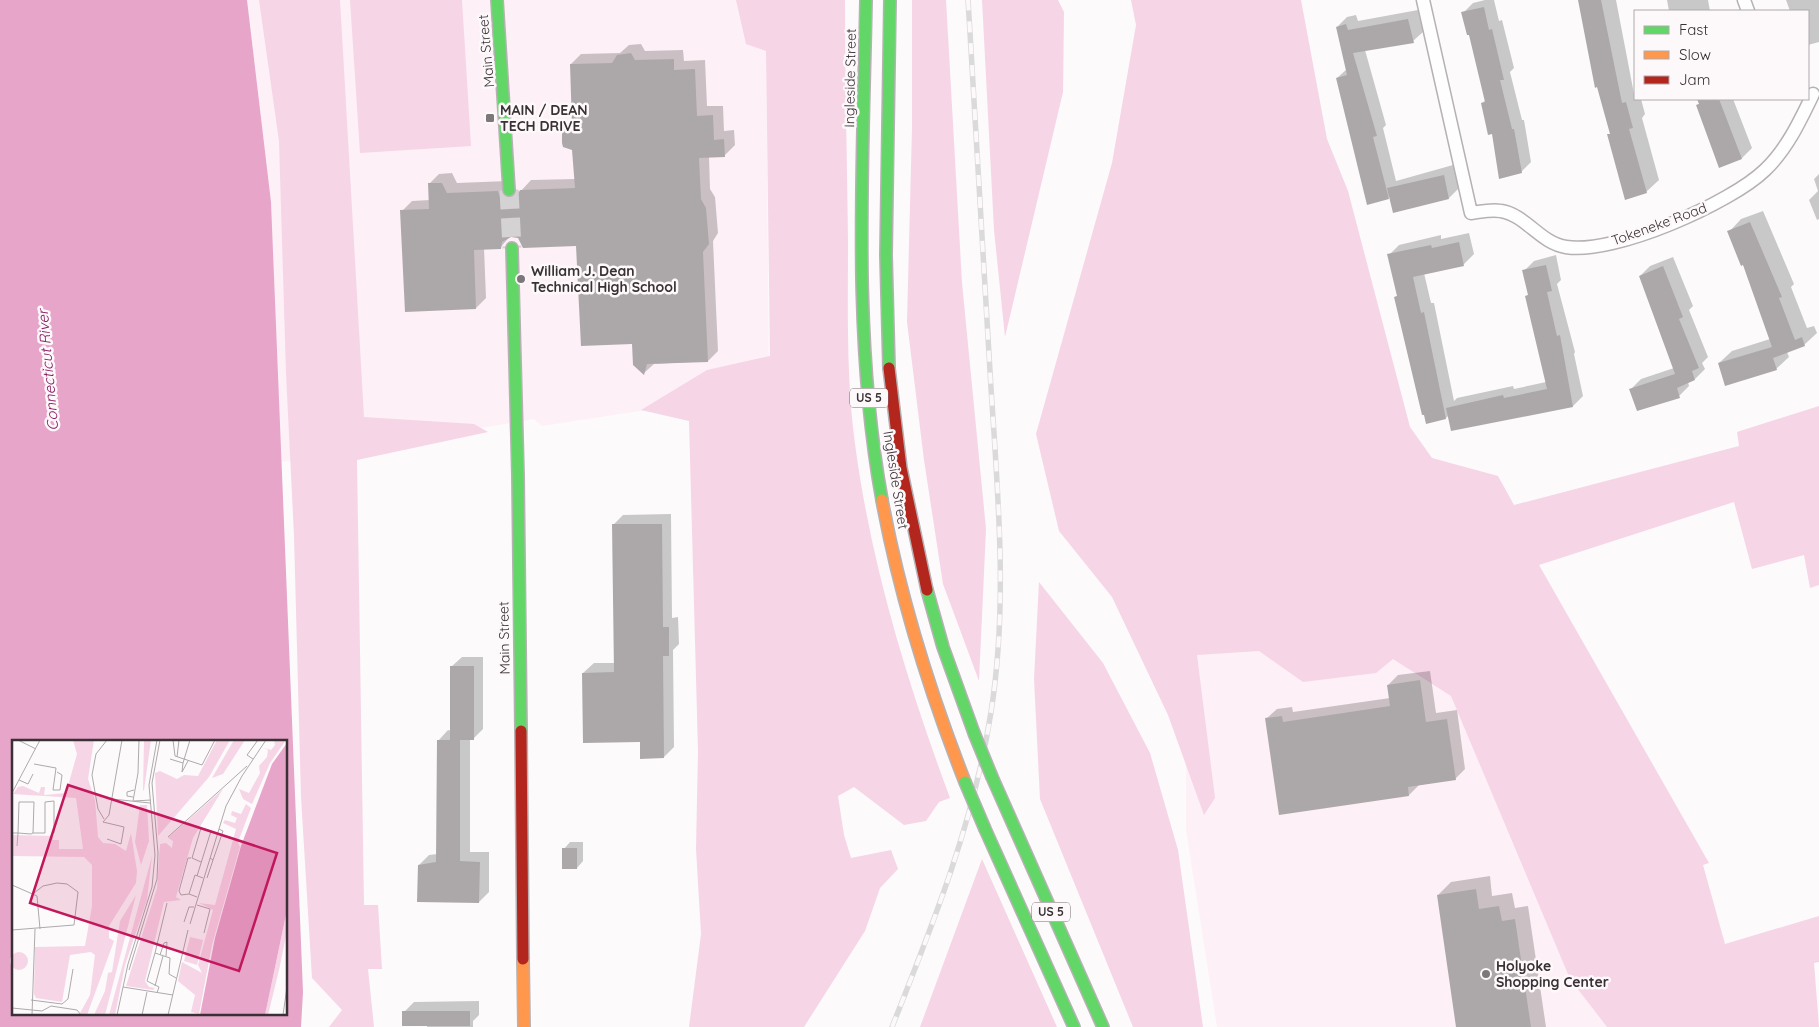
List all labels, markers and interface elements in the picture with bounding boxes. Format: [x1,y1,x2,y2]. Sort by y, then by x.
legend [1634,10,1809,100]
street label: Main Street [474,13,498,88]
text: Fast [1679,20,1708,39]
street label: Ingleside Street [840,28,860,128]
text: Slow [1679,45,1711,64]
text: Jam [1679,70,1710,89]
place label: MAIN / DEAN TECH DRIVE [500,101,588,135]
marker: MAIN / DEAN TECH DRIVE [484,112,496,124]
street label: Tokeneke Road [1609,198,1709,250]
place label: William J. Dean Technical High School [531,262,677,296]
marker: William J. Dean Technical High School [515,273,527,285]
water label: Connecticut River [33,306,62,431]
road number: US 5 [850,388,888,408]
street label: Ingleside Street [879,430,913,531]
street label: Main Street [494,601,514,675]
inset map [12,740,288,1014]
road number: US 5 [1032,902,1070,922]
place label: Holyoke Shopping Center [1496,957,1609,991]
marker: Holyoke Shopping Center [1480,968,1492,980]

